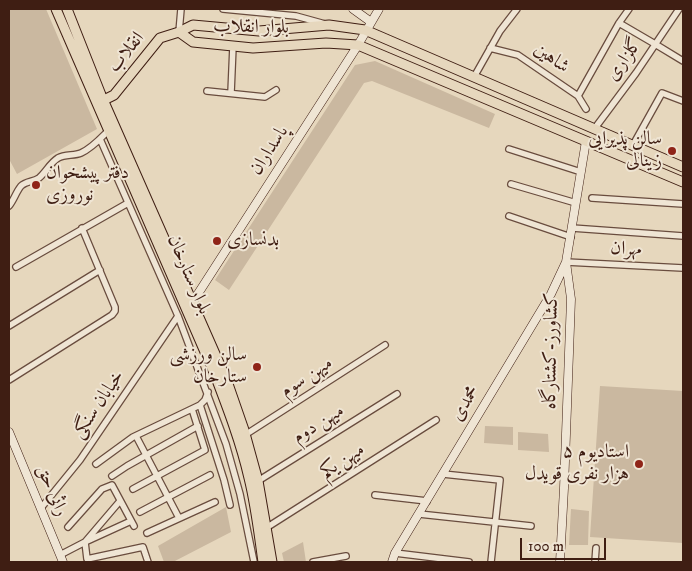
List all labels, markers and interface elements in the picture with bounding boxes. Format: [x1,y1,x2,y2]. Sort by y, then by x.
street label: بلوار انقلاب [213,16,289,40]
street label: انقلاب [104,28,150,78]
street label: گلزاری [602,34,648,86]
street label: شاهین [529,39,573,79]
street label: پاسداران [246,122,294,180]
place label: سالن پذیرایی زینالی [588,129,662,173]
marker: سالن پذیرایی زینالی [666,145,678,157]
place label: دفتر پیشخوان نوروزی [46,163,129,207]
marker: دفتر پیشخوان نوروزی [30,179,42,191]
place label: بدنسازی [227,230,279,252]
street label: بلوار ستارخان [161,232,215,318]
marker: بدنسازی [211,235,223,247]
street label: مهران [610,238,642,262]
street label: کشاورز-کشتارگاه [540,292,564,410]
place label: سالن ورزشی ستارخان [170,345,247,389]
street label: میهن سوم [277,353,337,403]
marker: سالن ورزشی ستارخان [251,361,263,373]
street label: خیابان سنگی [68,366,130,444]
street label: محمدی [447,382,485,426]
street label: میهن دوم [289,400,349,450]
street label: میهن یکم [316,439,370,485]
place label: استادیوم ۵ هزار نفری قویدل [525,442,629,486]
marker: استادیوم ۵ هزار نفری قویدل [633,458,645,470]
street label: راثی حق [30,462,72,520]
scale bar [522,528,608,560]
text: 100 m [528,537,564,556]

